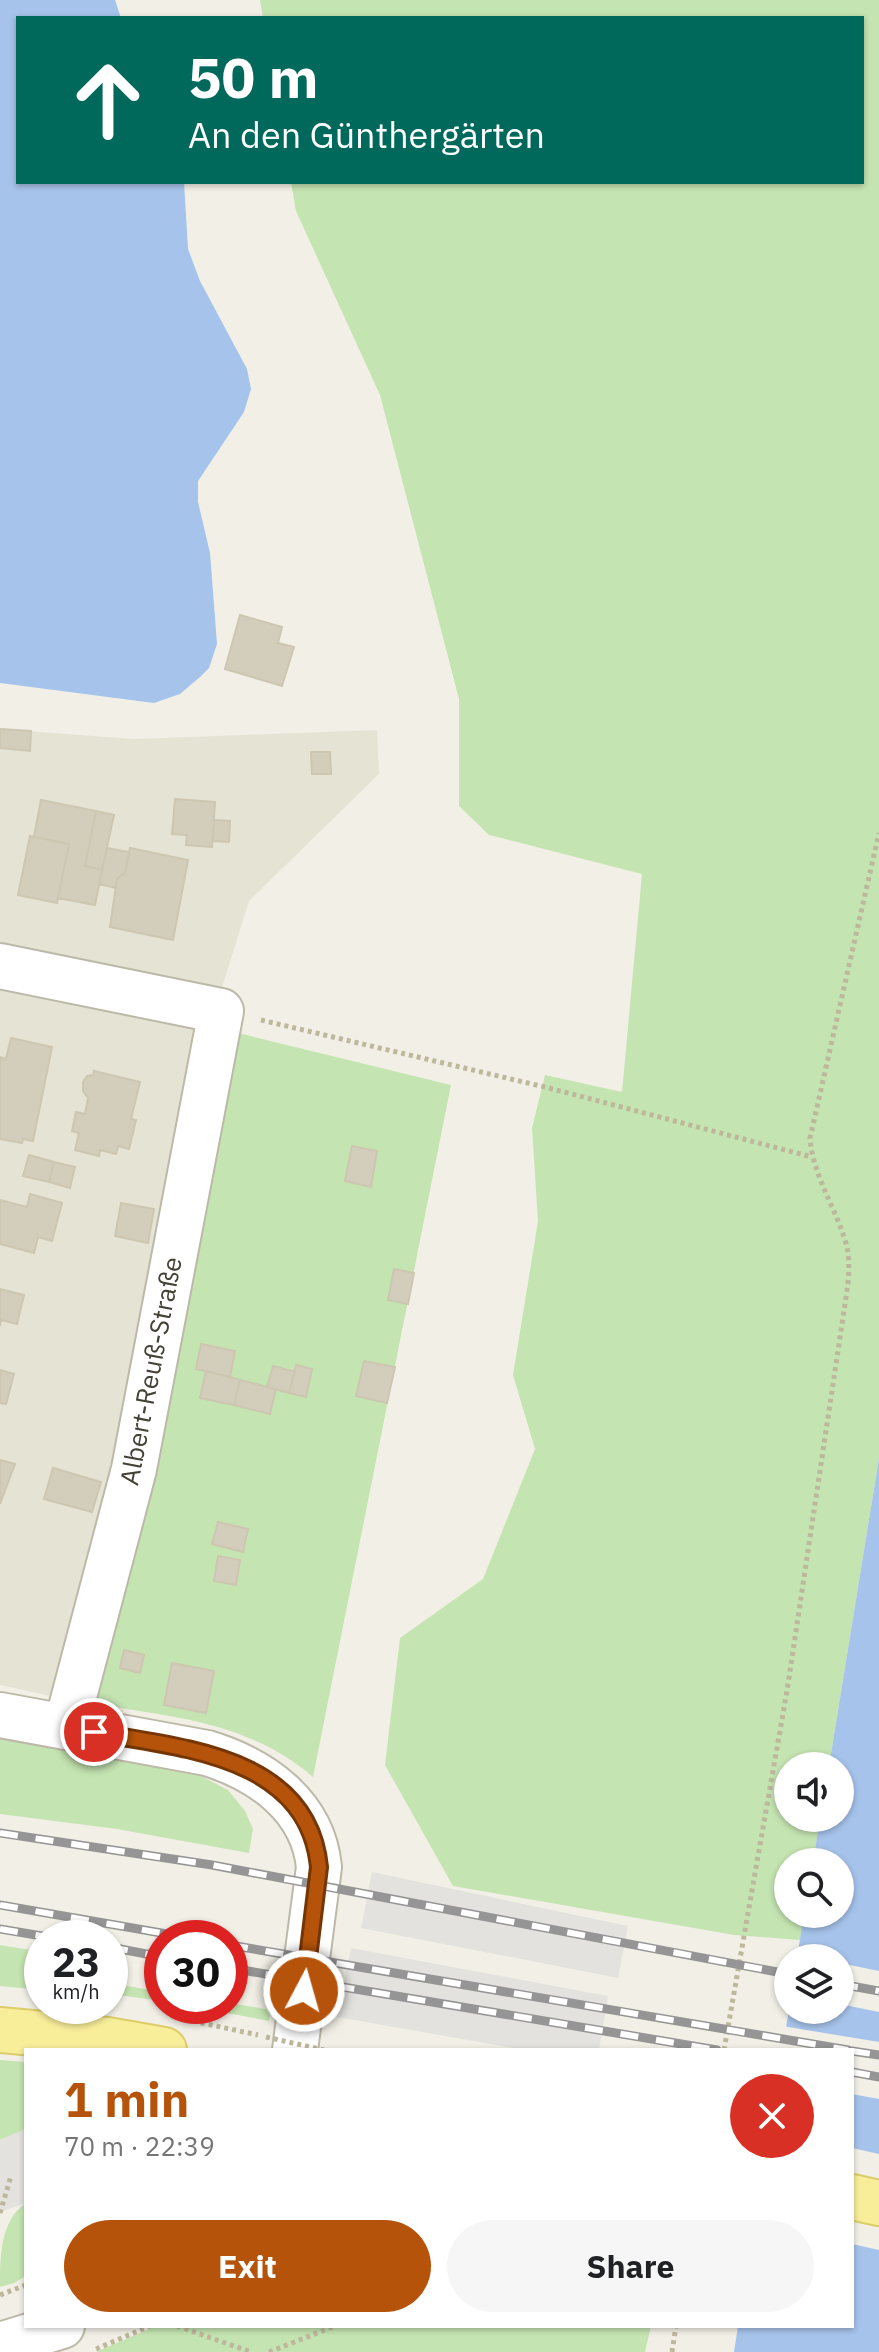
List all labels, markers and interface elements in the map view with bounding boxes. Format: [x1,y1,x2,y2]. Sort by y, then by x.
text: 50 m [188,41,318,113]
icon: ahead [56,48,160,152]
text: An den Günthergärten [188,111,545,158]
street label: Albert-Reuß-Straße [111,1254,189,1488]
pin [60,1698,128,1766]
icon: arrive [72,1710,116,1754]
map controls [774,1752,854,2024]
button: sound [774,1752,854,1832]
button: search [774,1848,854,1928]
speed limit sign: 30 [144,1920,248,2024]
text: 23 [52,1936,100,1988]
button: layers [774,1944,854,2024]
position arrow [262,1949,346,2033]
text: km/h [52,1978,100,2005]
text: 1 min [64,2068,189,2130]
button: close [730,2074,814,2158]
text: 70 m · 22:39 [64,2129,215,2163]
button: Exit [64,2220,431,2312]
button: Share [447,2220,814,2312]

